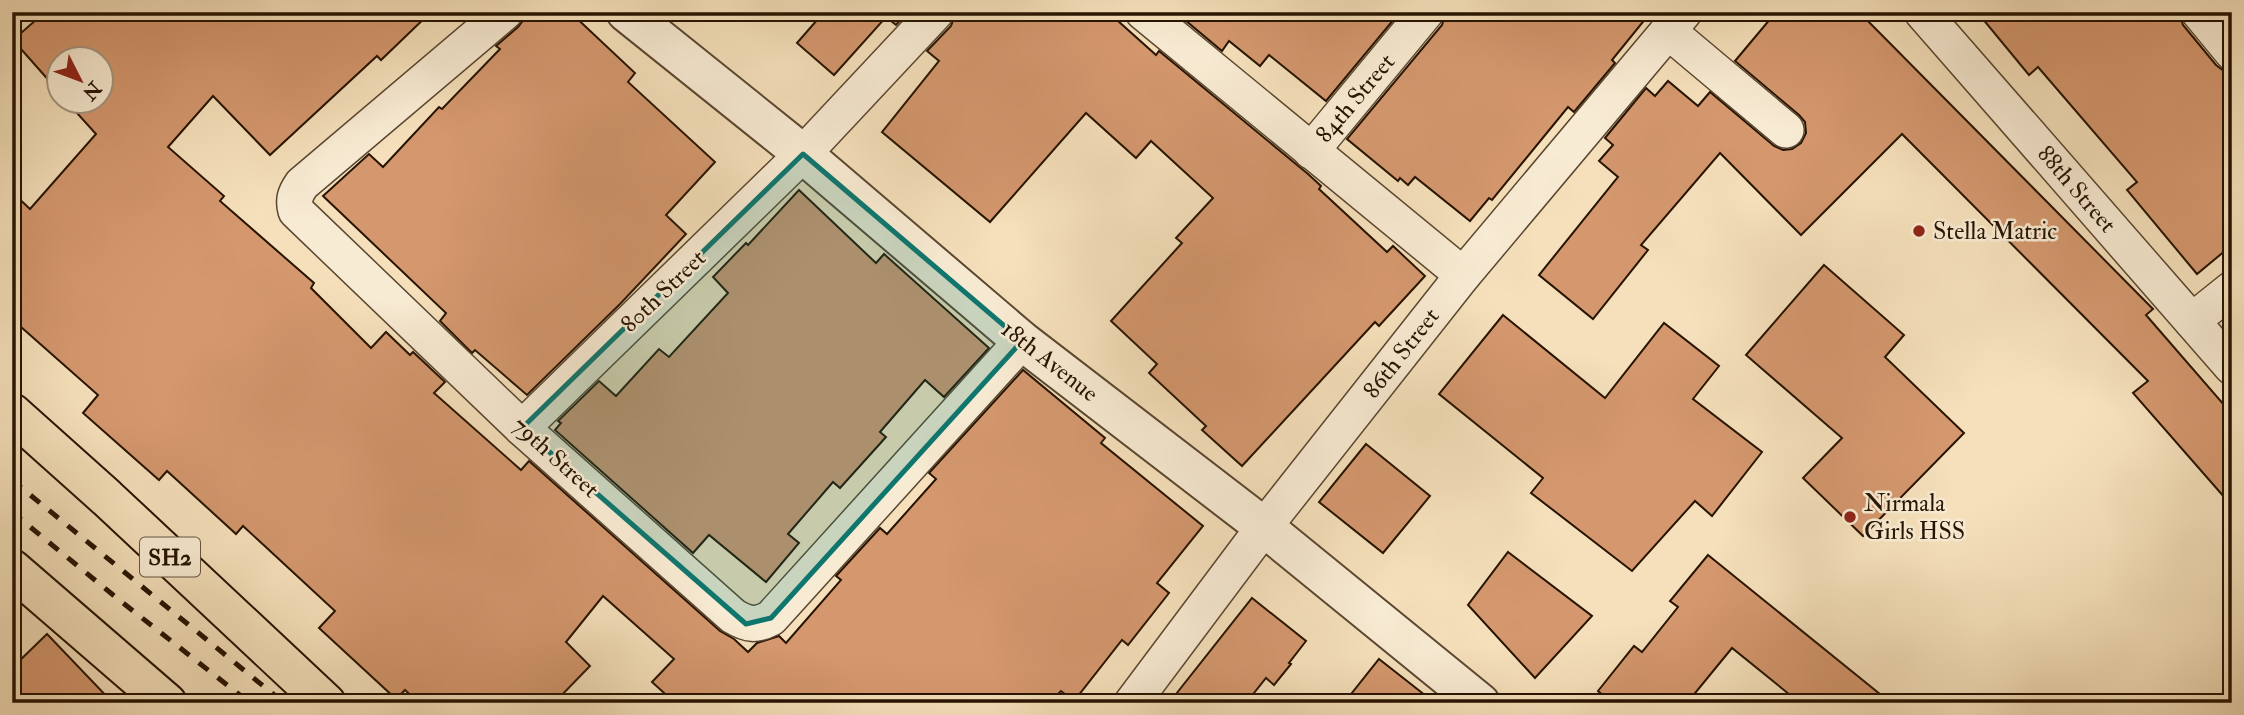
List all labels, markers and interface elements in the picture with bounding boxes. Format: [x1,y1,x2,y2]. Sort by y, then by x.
north arrow [46,46,116,116]
street label: 84th Street [1309,47,1402,149]
text: N [77,76,107,106]
street label: 88th Street [2030,139,2123,240]
place label: Stella Matric [1933,216,2057,247]
marker: Stella Matric [1911,223,1927,239]
street label: 80th Street [614,243,713,340]
street label: 86th Street [1356,302,1447,405]
street label: 18th Avenue [995,314,1104,409]
street label: 79th Street [506,410,606,505]
place label: Nirmala Girls HSS [1864,488,1965,547]
marker: Nirmala Girls HSS [1842,509,1858,525]
road number: SH2 [140,538,200,576]

